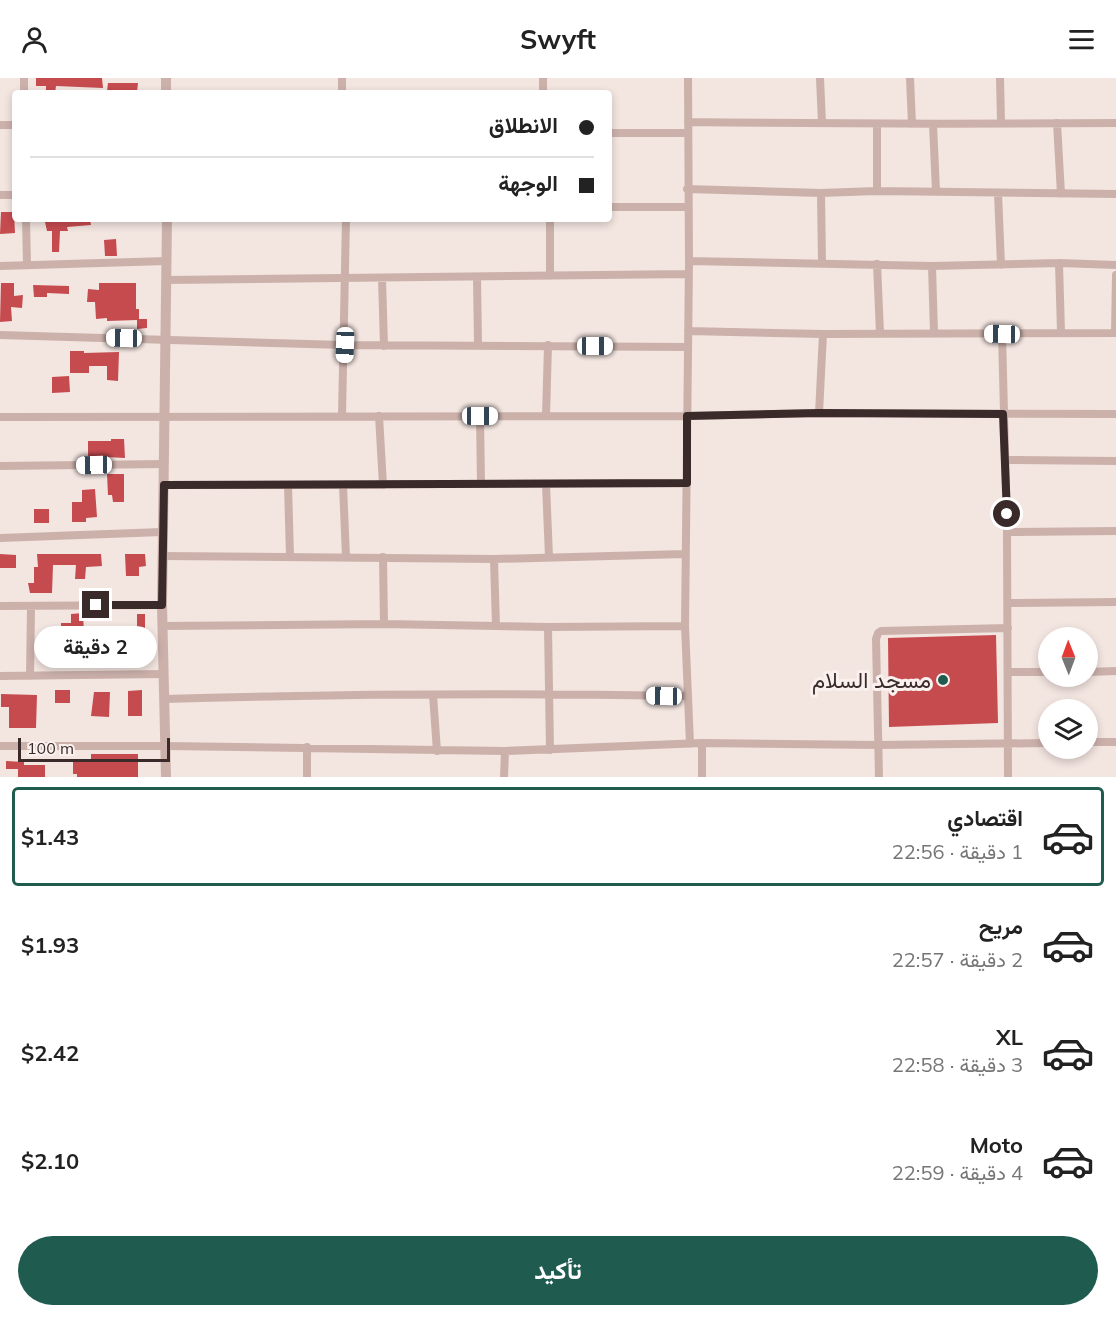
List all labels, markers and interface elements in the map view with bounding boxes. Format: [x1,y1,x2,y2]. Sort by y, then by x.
text: Swyft [520,22,596,56]
icon: person [18,23,51,56]
icon: menu [1065,23,1098,56]
text: الانطلاق [489,111,558,139]
text: الوجهة [498,169,558,197]
car [984,325,1020,343]
car [335,327,355,363]
car [106,329,142,347]
car [577,337,613,355]
car [462,407,498,425]
car [76,456,112,474]
route start [993,500,1020,527]
route end [82,591,109,618]
callout: 2 دقيقة [34,626,158,668]
north arrow [1038,627,1098,687]
map controls [1038,627,1098,759]
text: 2 دقيقة [63,634,128,659]
place label: مسجد السلام [812,666,931,695]
marker: مسجد السلام [936,673,950,687]
car [646,687,682,705]
button: layers [1038,699,1098,759]
scale bar [18,735,170,762]
text: 100 m [27,738,74,758]
text: اقتصادي [947,804,1023,832]
icon: car [1041,810,1095,864]
text: $1.43 [21,823,79,851]
text: 1 دقيقة · 22:56 [892,839,1023,864]
text: مريح [979,912,1023,940]
icon: car [1041,918,1095,972]
text: $1.93 [21,931,79,959]
text: 2 دقيقة · 22:57 [892,947,1023,972]
text: XL [996,1023,1023,1051]
icon: car [1041,1026,1095,1080]
text: $2.42 [21,1039,79,1067]
text: 3 دقيقة · 22:58 [892,1052,1023,1077]
text: Moto [970,1131,1023,1159]
icon: car [1041,1134,1095,1188]
text: $2.10 [21,1147,79,1175]
text: 4 دقيقة · 22:59 [892,1160,1023,1185]
button: تأكيد [18,1236,1098,1305]

